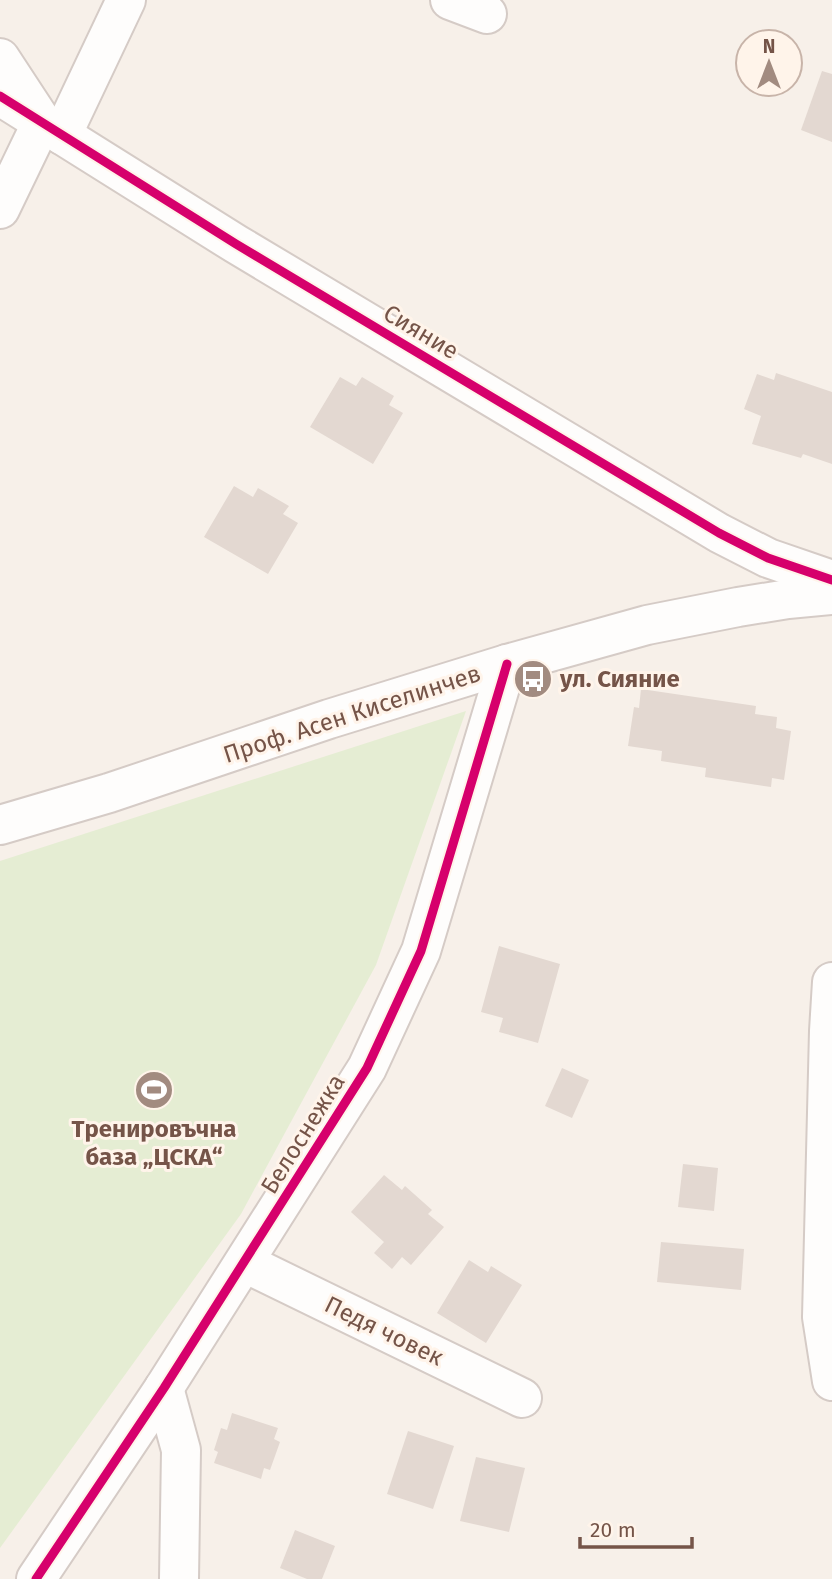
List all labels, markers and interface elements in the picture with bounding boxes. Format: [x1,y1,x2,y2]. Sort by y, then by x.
north arrow [734,28,804,98]
text: N [763,35,775,58]
street label: Сияние [378,299,464,365]
bus stop icon: ул. Сияние [512,658,554,700]
street label: Проф. Асен Киселинчев [220,659,484,769]
place label: ул. Сияние [559,665,680,693]
sports icon: Тренировъчна база „ЦСКА“ [133,1069,175,1111]
street label: Белоснежка [255,1069,351,1199]
place label: Тренировъчна база „ЦСКА“ [72,1115,236,1171]
street label: Педя човек [320,1290,448,1372]
scale bar [580,1506,692,1550]
text: 20 m [590,1517,636,1543]

